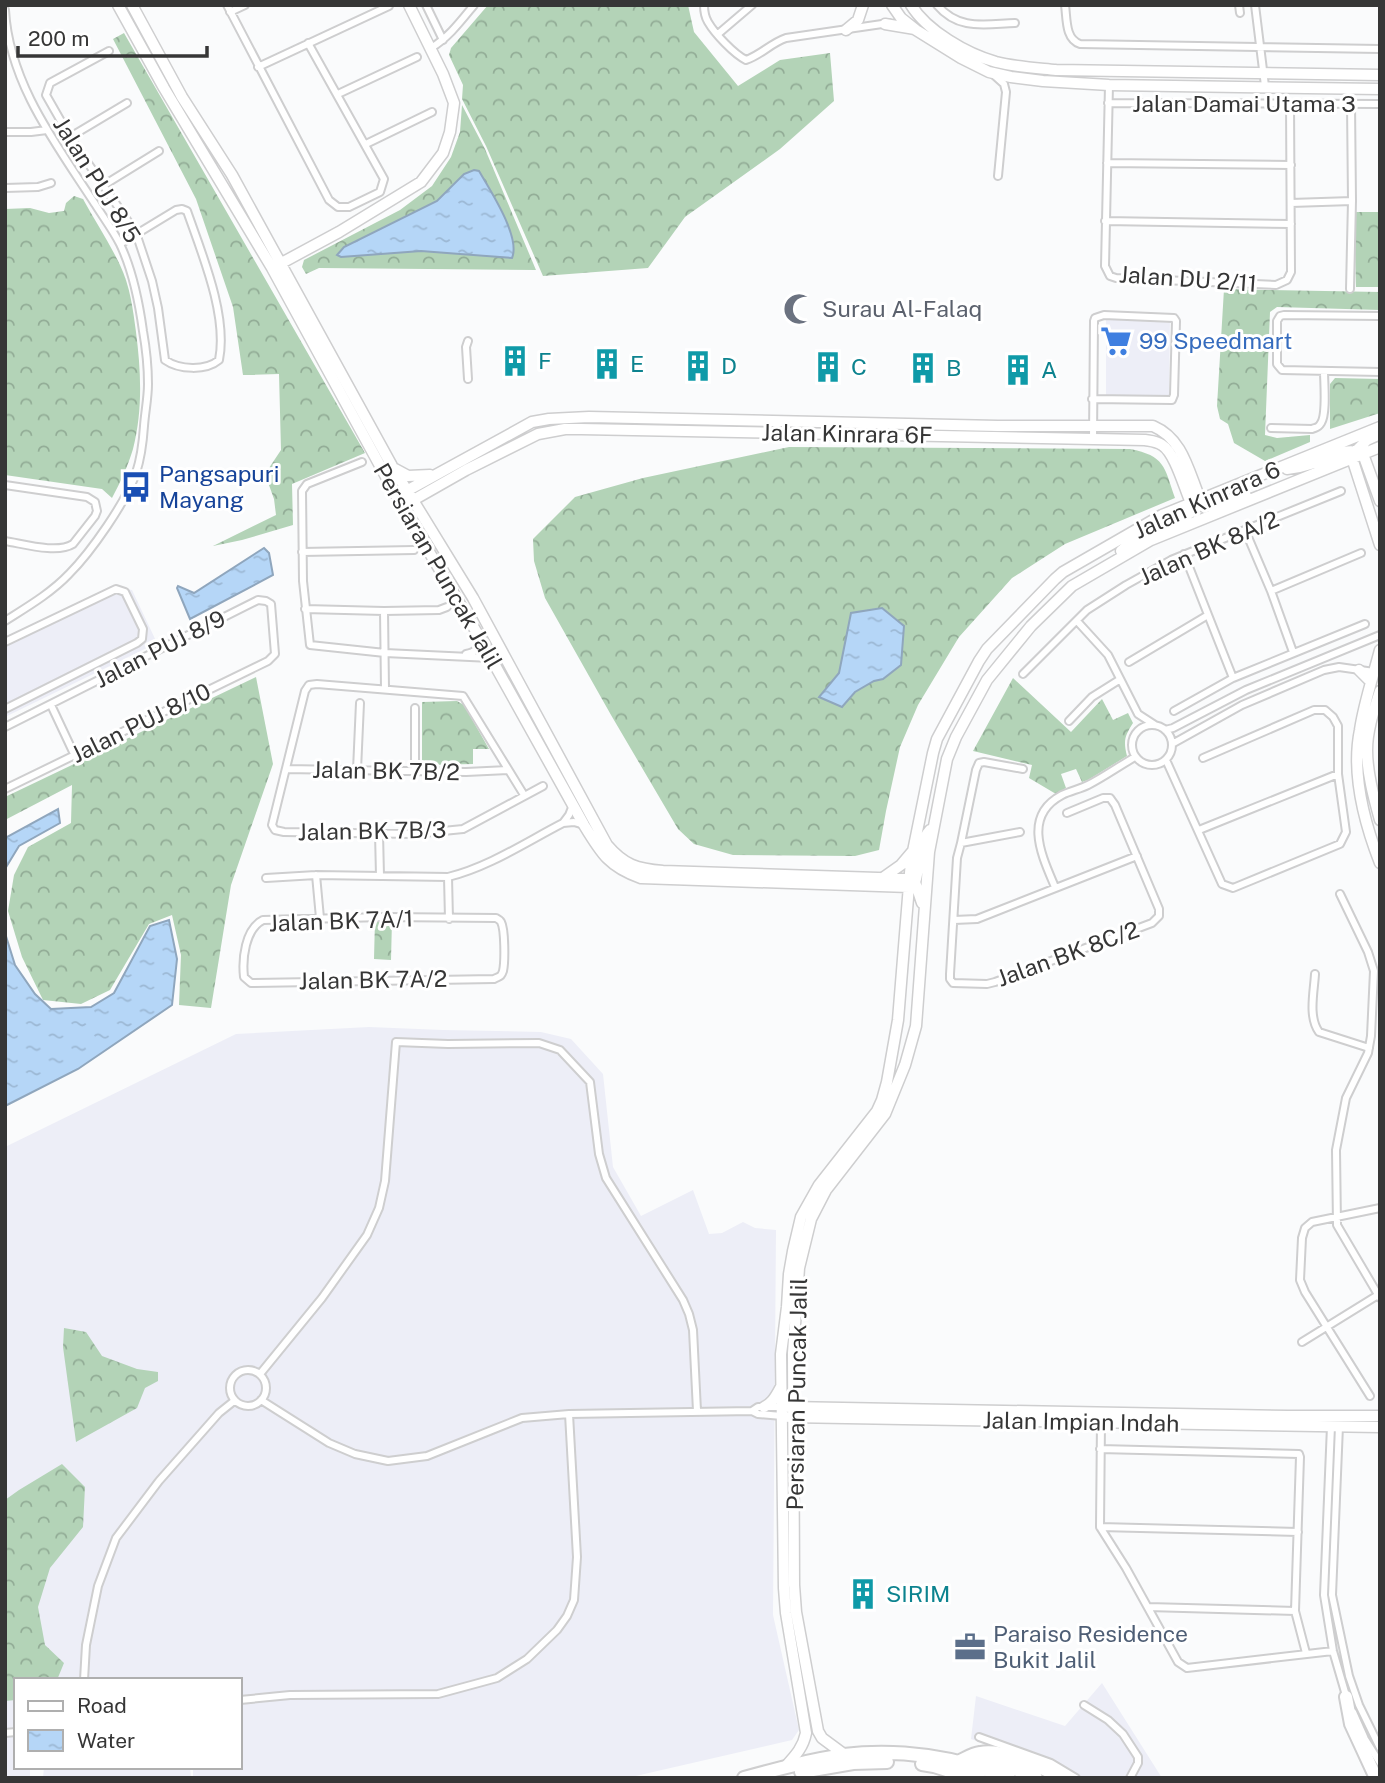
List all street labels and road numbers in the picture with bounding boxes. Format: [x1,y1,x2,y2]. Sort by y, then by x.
street label: Jalan Damai Utama 3 [1132,90,1356,117]
street label: Jalan PUJ 8/5 [48,112,147,248]
street label: Jalan DU 2/11 [1118,260,1258,297]
street label: Jalan Kinrara 6F [761,419,933,448]
street label: Jalan Kinrara 6 [1129,455,1284,544]
street label: Persiaran Puncak Jalil [369,458,508,673]
street label: Jalan BK 8A/2 [1135,505,1283,590]
street label: Jalan PUJ 8/9 [90,604,229,693]
street label: Jalan PUJ 8/10 [67,677,215,768]
street label: Jalan BK 7B/2 [312,756,460,785]
street label: Jalan BK 7B/3 [297,816,447,845]
street label: Jalan BK 7A/1 [268,904,414,937]
street label: Jalan BK 8C/2 [993,915,1143,992]
street label: Jalan BK 7A/2 [298,965,448,994]
street label: Persiaran Puncak Jalil [781,1277,812,1511]
street label: Jalan Impian Indah [982,1406,1180,1437]

